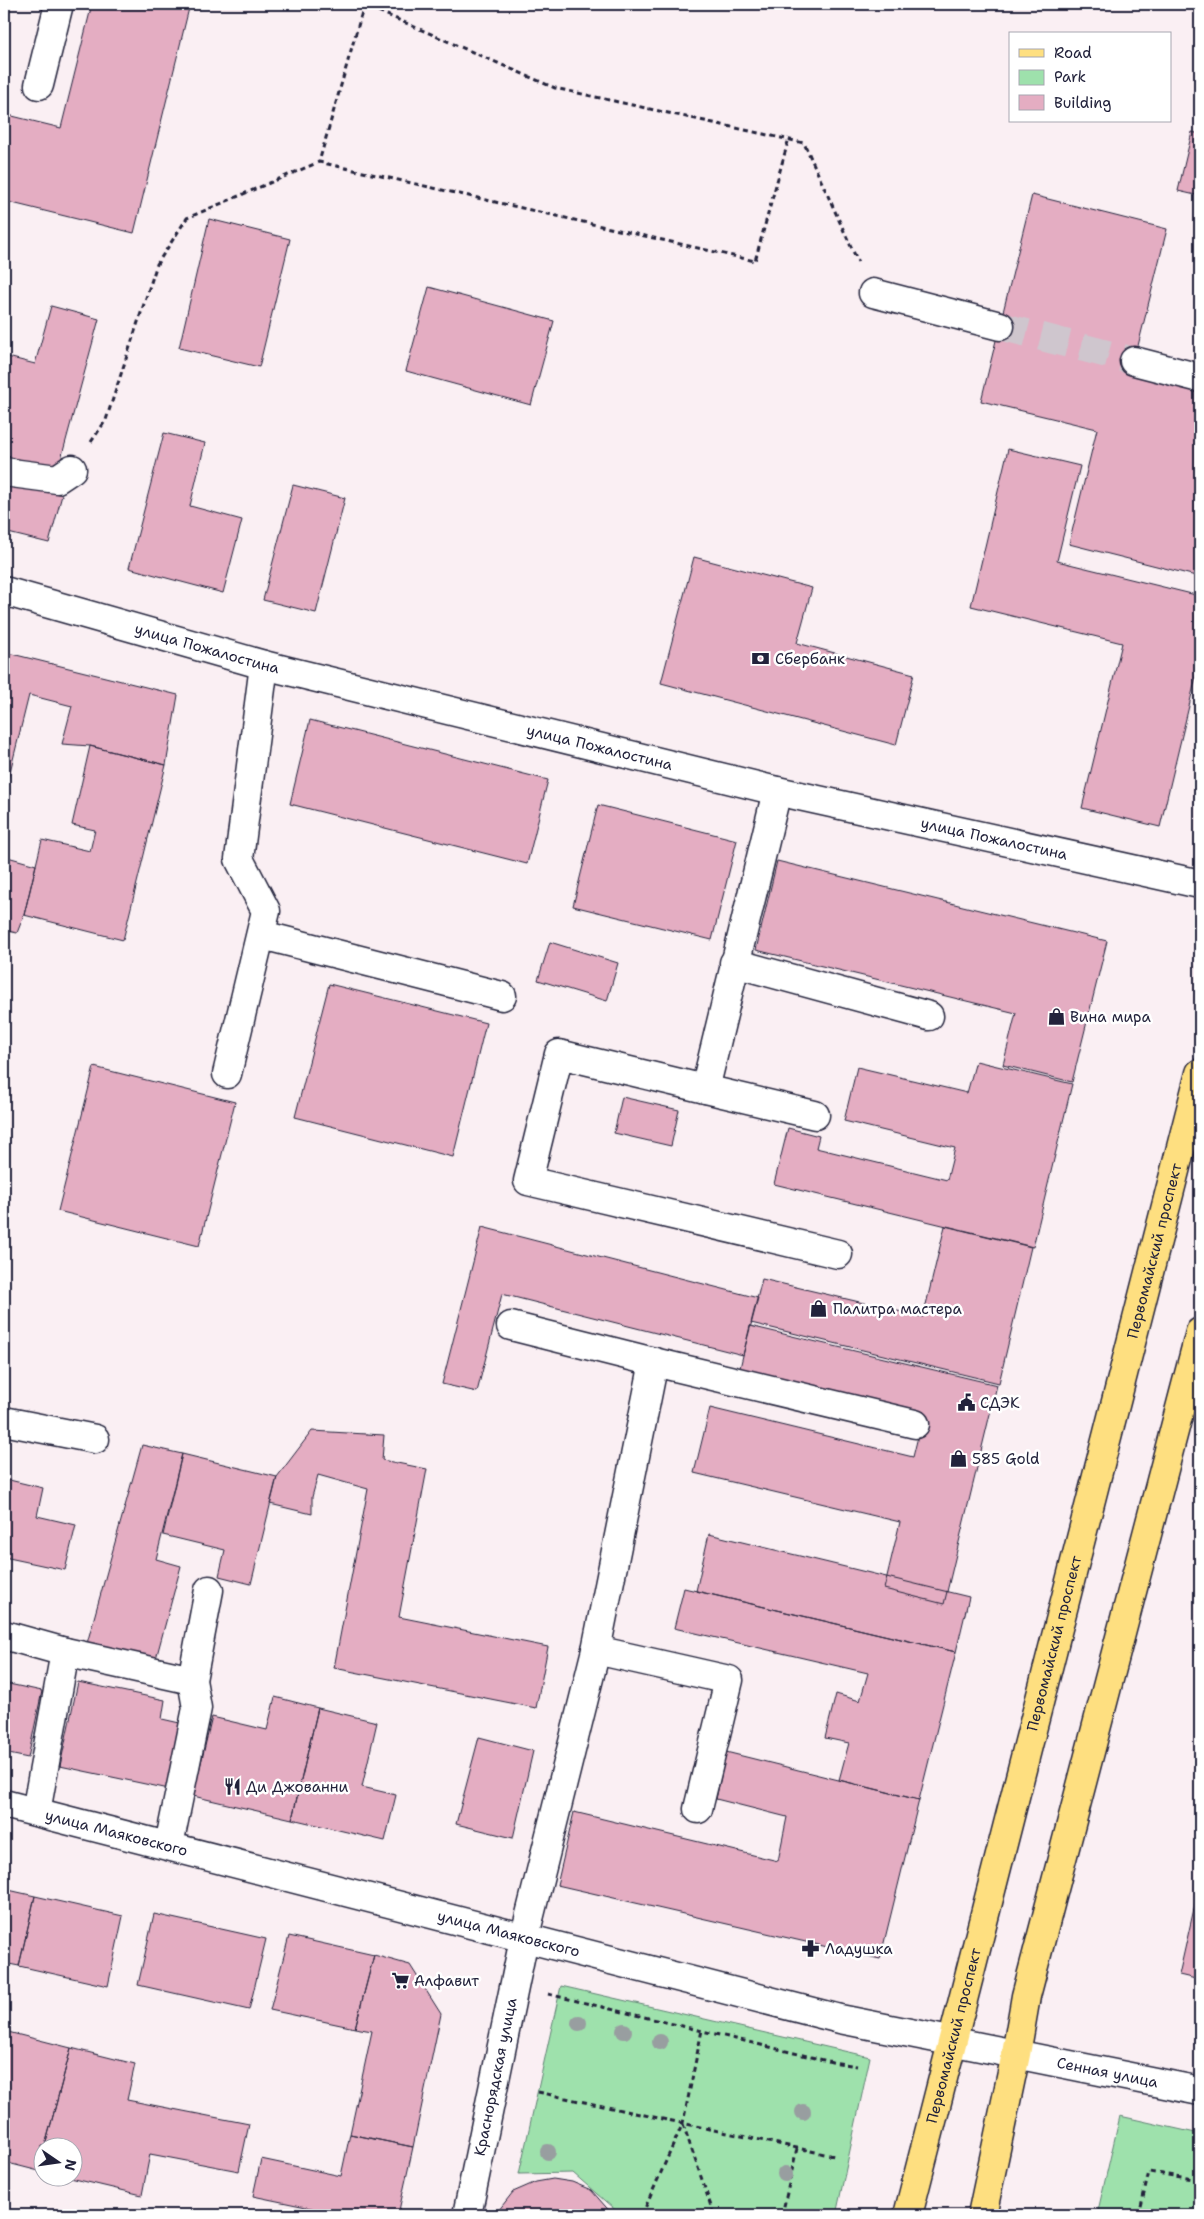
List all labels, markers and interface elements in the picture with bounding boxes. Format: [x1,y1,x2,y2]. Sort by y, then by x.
legend [1009,32,1172,122]
text: Road [1054,43,1092,63]
text: Park [1054,67,1086,87]
text: Building [1054,93,1111,113]
street label: улица Пожалостина [132,619,282,679]
bank icon: Сбербанк [751,649,771,669]
place label: Сбербанк [775,649,845,669]
street label: улица Пожалостина [525,720,675,775]
street label: улица Пожалостина [919,813,1070,865]
shop icon: Вина мира [1046,1007,1066,1027]
place label: Вина мира [1070,1007,1152,1027]
street label: Первомайский проспект [1122,1161,1187,1341]
shop icon: Палитра мастера [809,1299,829,1319]
place label: Палитра мастера [833,1299,962,1319]
public building icon: СДЭК [956,1393,976,1413]
place label: СДЭК [980,1393,1020,1413]
shop icon: 585 Gold [948,1449,968,1469]
place label: 585 Gold [972,1449,1040,1469]
street label: Первомайский проспект [1022,1553,1086,1733]
restaurant icon: Ди Джованни [222,1777,242,1797]
place label: Ди Джованни [246,1777,349,1797]
street label: улица Маяковского [43,1805,190,1861]
street label: улица Маяковского [435,1906,582,1962]
pharmacy icon: Ладушка [801,1939,821,1959]
place label: Ладушка [825,1939,893,1959]
street label: Первомайский проспект [922,1946,986,2126]
supermarket icon: Алфавит [390,1971,410,1991]
place label: Алфавит [414,1971,479,1991]
street label: Краснорядская улица [469,1995,522,2158]
street label: Сенная улица [1055,2053,1161,2093]
north arrow [32,2136,82,2186]
text: N [61,2157,81,2172]

